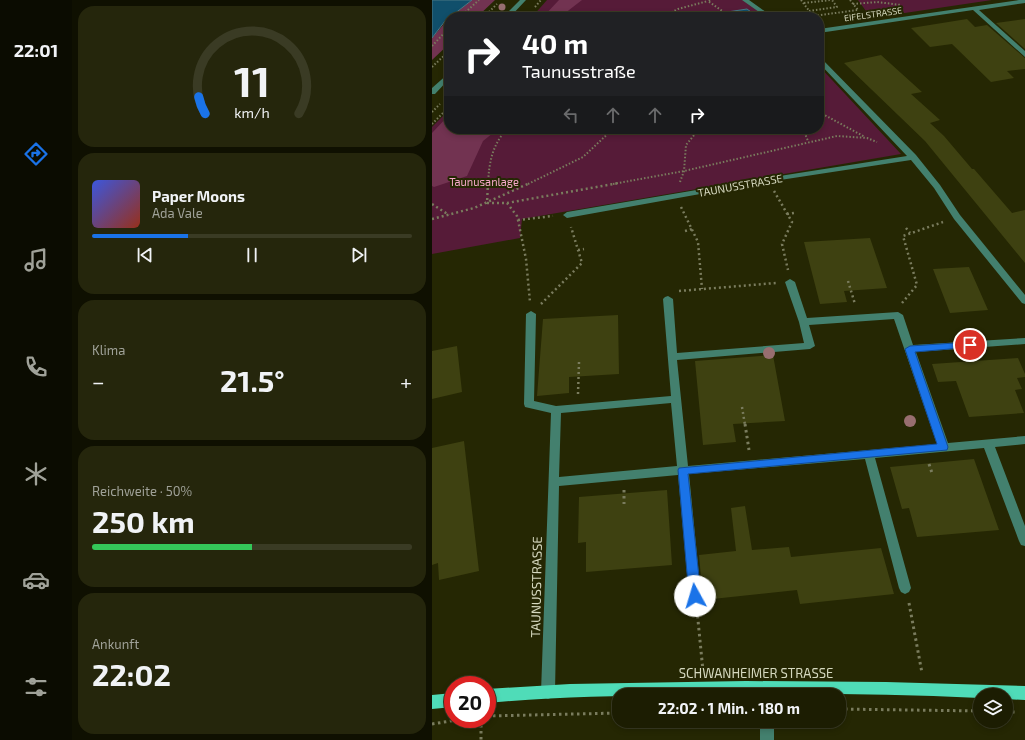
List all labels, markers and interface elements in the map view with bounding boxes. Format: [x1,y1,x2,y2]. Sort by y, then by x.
street label: EIFELSTRASSE [843,4,903,24]
text: 40 m [522,26,588,60]
icon: right [456,28,508,80]
text: 22:01 [14,39,58,61]
text: 11 [234,55,270,105]
text: Taunusstraße [522,60,636,82]
text: km/h [234,104,270,121]
icon: left [560,104,582,126]
icon: ahead [602,104,624,126]
icon: ahead [644,104,666,126]
icon: right [686,104,708,126]
icon: directions [22,140,50,168]
street label: TAUNUSSTRASSE [697,171,783,199]
park label: Taunusanlage [449,175,519,188]
text: Paper Moons [152,187,245,205]
text: Ada Vale [152,205,203,221]
icon: previous [134,244,156,266]
icon: pause [241,244,263,266]
icon: next [348,244,370,266]
icon: music [22,246,50,274]
pin [953,328,987,362]
icon: arrive [959,334,981,356]
text: Klima [92,342,125,358]
icon: phone [22,353,50,381]
text: 21.5° [220,362,285,398]
text: − [92,368,105,394]
text: + [400,368,412,394]
icon: climate [22,460,50,488]
text: Reichweite · 50% [92,483,192,499]
text: 250 km [92,503,195,539]
street label: TAUNUSSTRASSE [527,536,545,638]
icon: car [22,566,50,594]
position arrow [674,575,716,617]
text: Ankunft [92,636,139,652]
text: 22:02 [92,656,171,692]
street label: SCHWANHEIMER STRASSE [679,665,833,681]
icon: filters [22,673,50,701]
speed limit sign: 20 [444,676,496,728]
map controls [973,688,1013,728]
button: layers [973,688,1013,728]
text: 22:02 · 1 Min. · 180 m [658,699,800,717]

